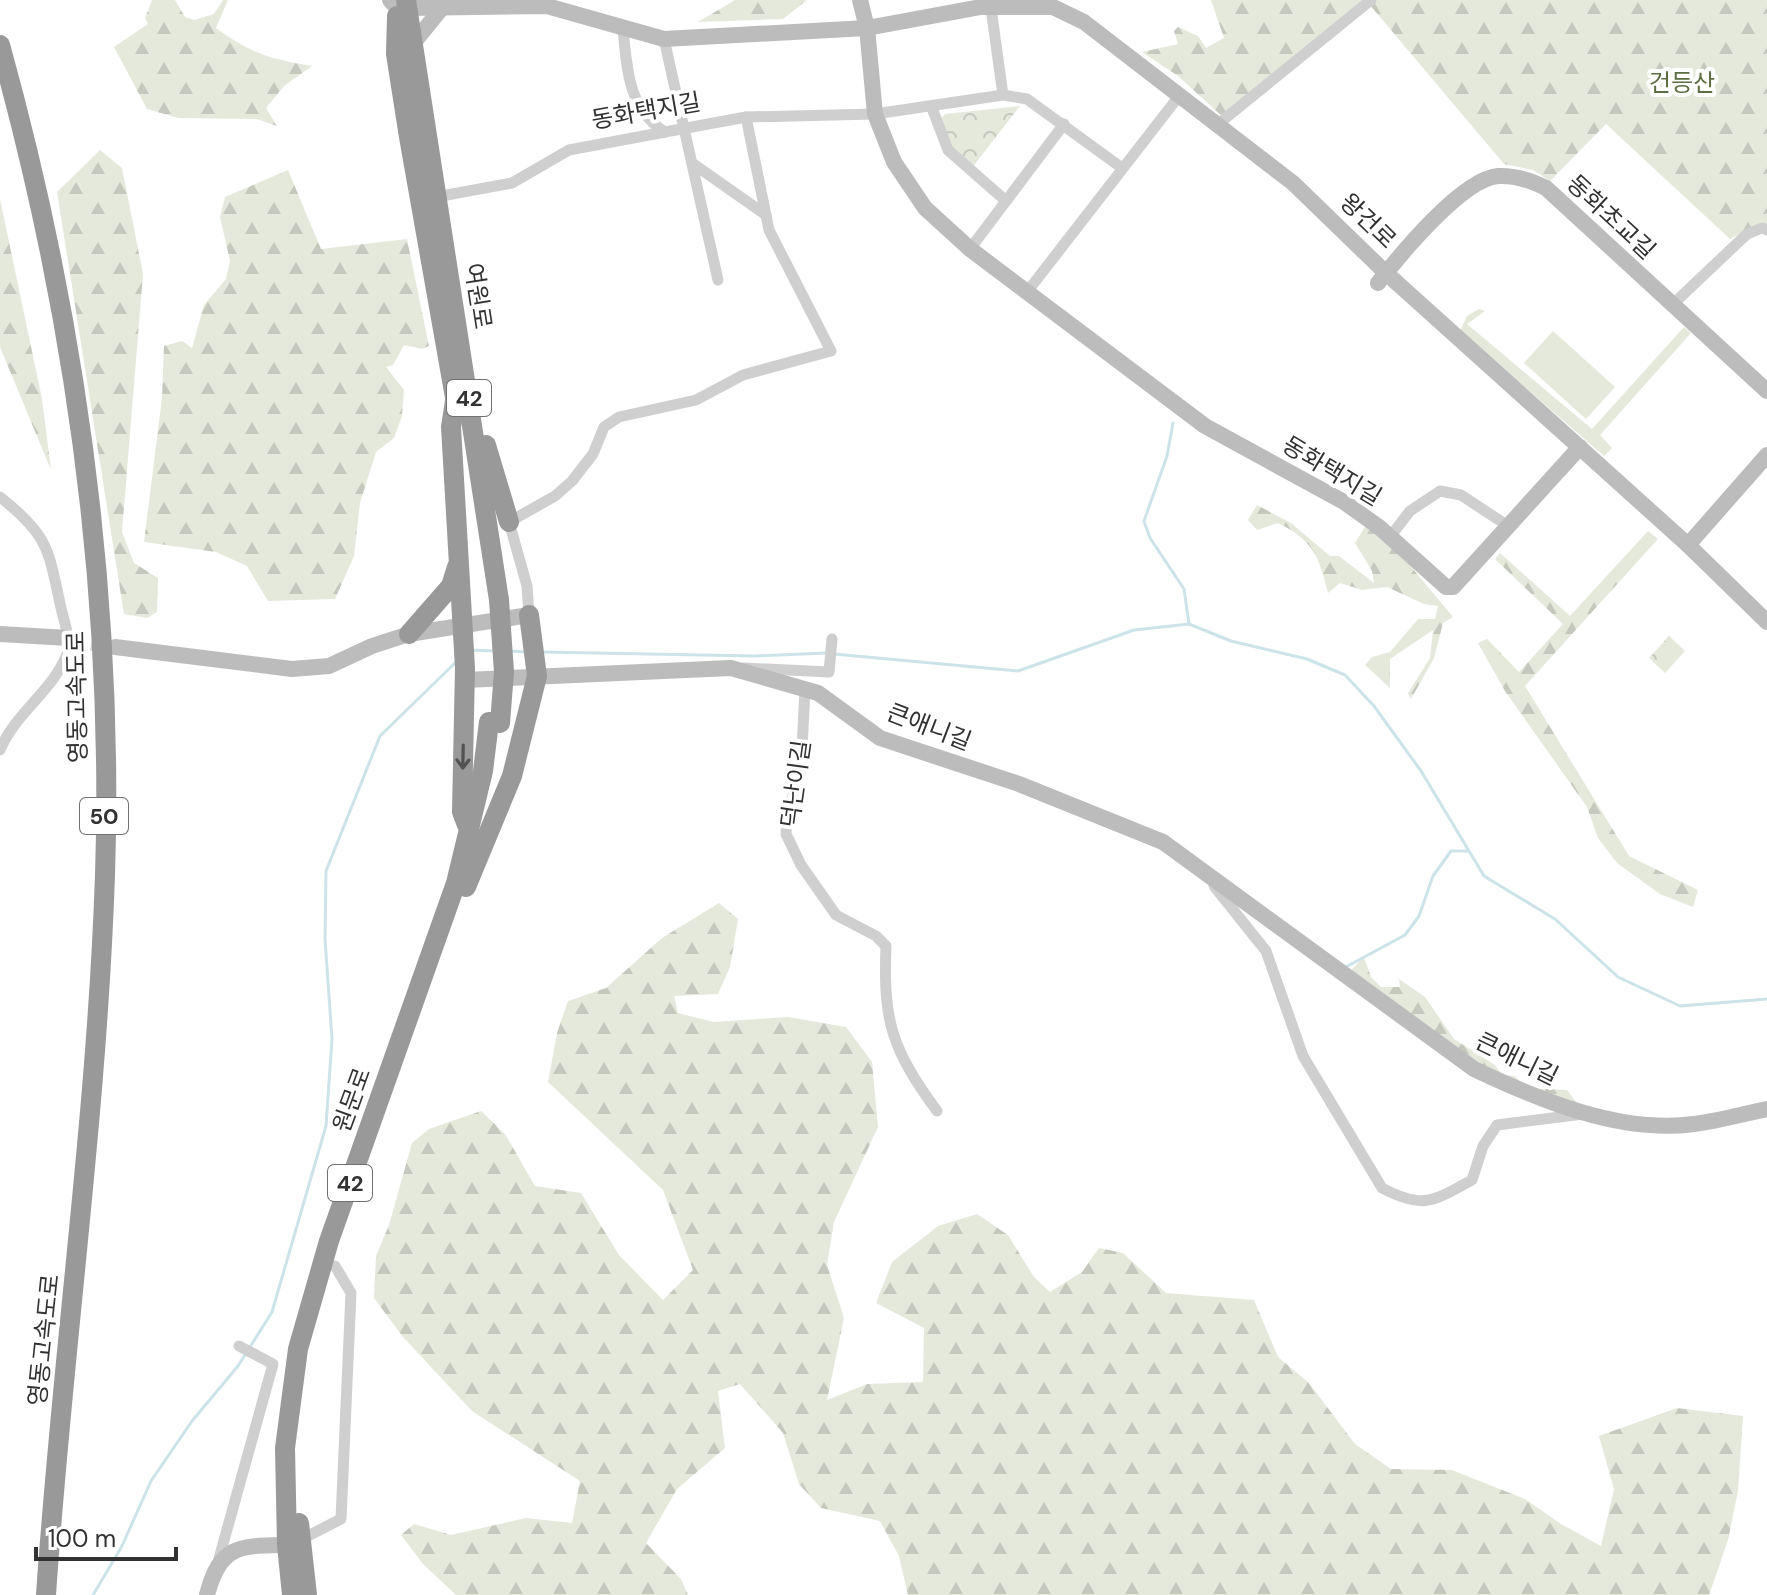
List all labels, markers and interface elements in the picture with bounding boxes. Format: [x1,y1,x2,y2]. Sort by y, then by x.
park label: 건등산 [1649,67,1715,98]
street label: 동화택지길 [589,86,703,135]
street label: 동화초교길 [1560,168,1662,266]
street label: 왕건로 [1334,186,1403,255]
street label: 여원로 [458,261,499,331]
road number: 42 [447,380,491,416]
street label: 동화택지길 [1277,429,1388,512]
street label: 영동고속도로 [60,631,93,764]
street label: 큰애니길 [882,696,976,757]
street label: 덕난이길 [774,738,817,830]
one-way arrow [456,743,471,770]
road number: 50 [80,798,128,834]
street label: 큰애니길 [1471,1025,1564,1092]
street label: 원문로 [326,1063,377,1136]
road number: 42 [328,1165,372,1201]
street label: 영동고속도로 [21,1272,66,1407]
scale bar [36,1511,176,1561]
text: 100 m [48,1523,116,1554]

